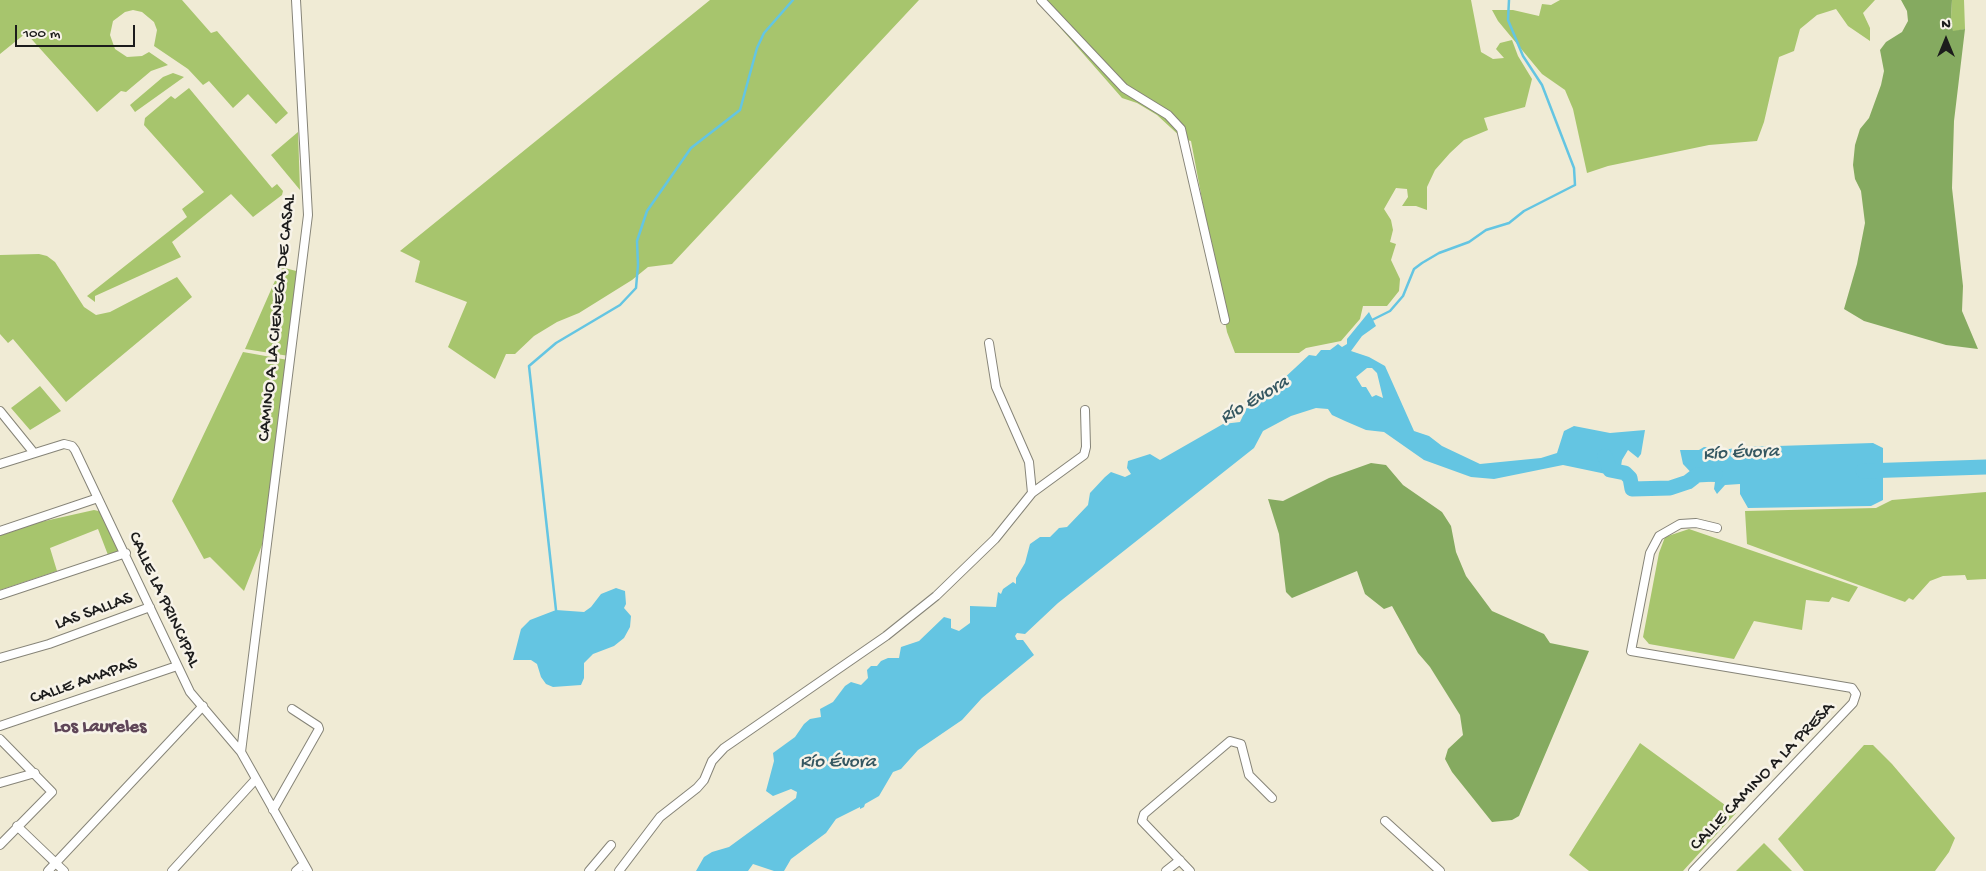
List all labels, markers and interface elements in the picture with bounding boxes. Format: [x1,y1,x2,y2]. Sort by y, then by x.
scale bar [18,15,138,47]
north arrow [1921,15,1971,65]
text: N [1941,16,1951,33]
text: 100 m [23,25,60,43]
street label: CAMINO A LA CIENEGA DE CASAL [254,194,302,442]
water label: Río Évora [1217,372,1293,430]
water label: Río Évora [1703,441,1779,467]
street label: CALLE LA PRINCIPAL [122,529,204,671]
street label: LAS SALLAS [52,588,136,636]
street label: CALLE AMAPAS [28,654,140,710]
street label: CALLE CAMINO A LA PRESA [1686,698,1840,856]
district label: Los Laureles [54,717,146,739]
water label: Río Évora [800,752,876,774]

